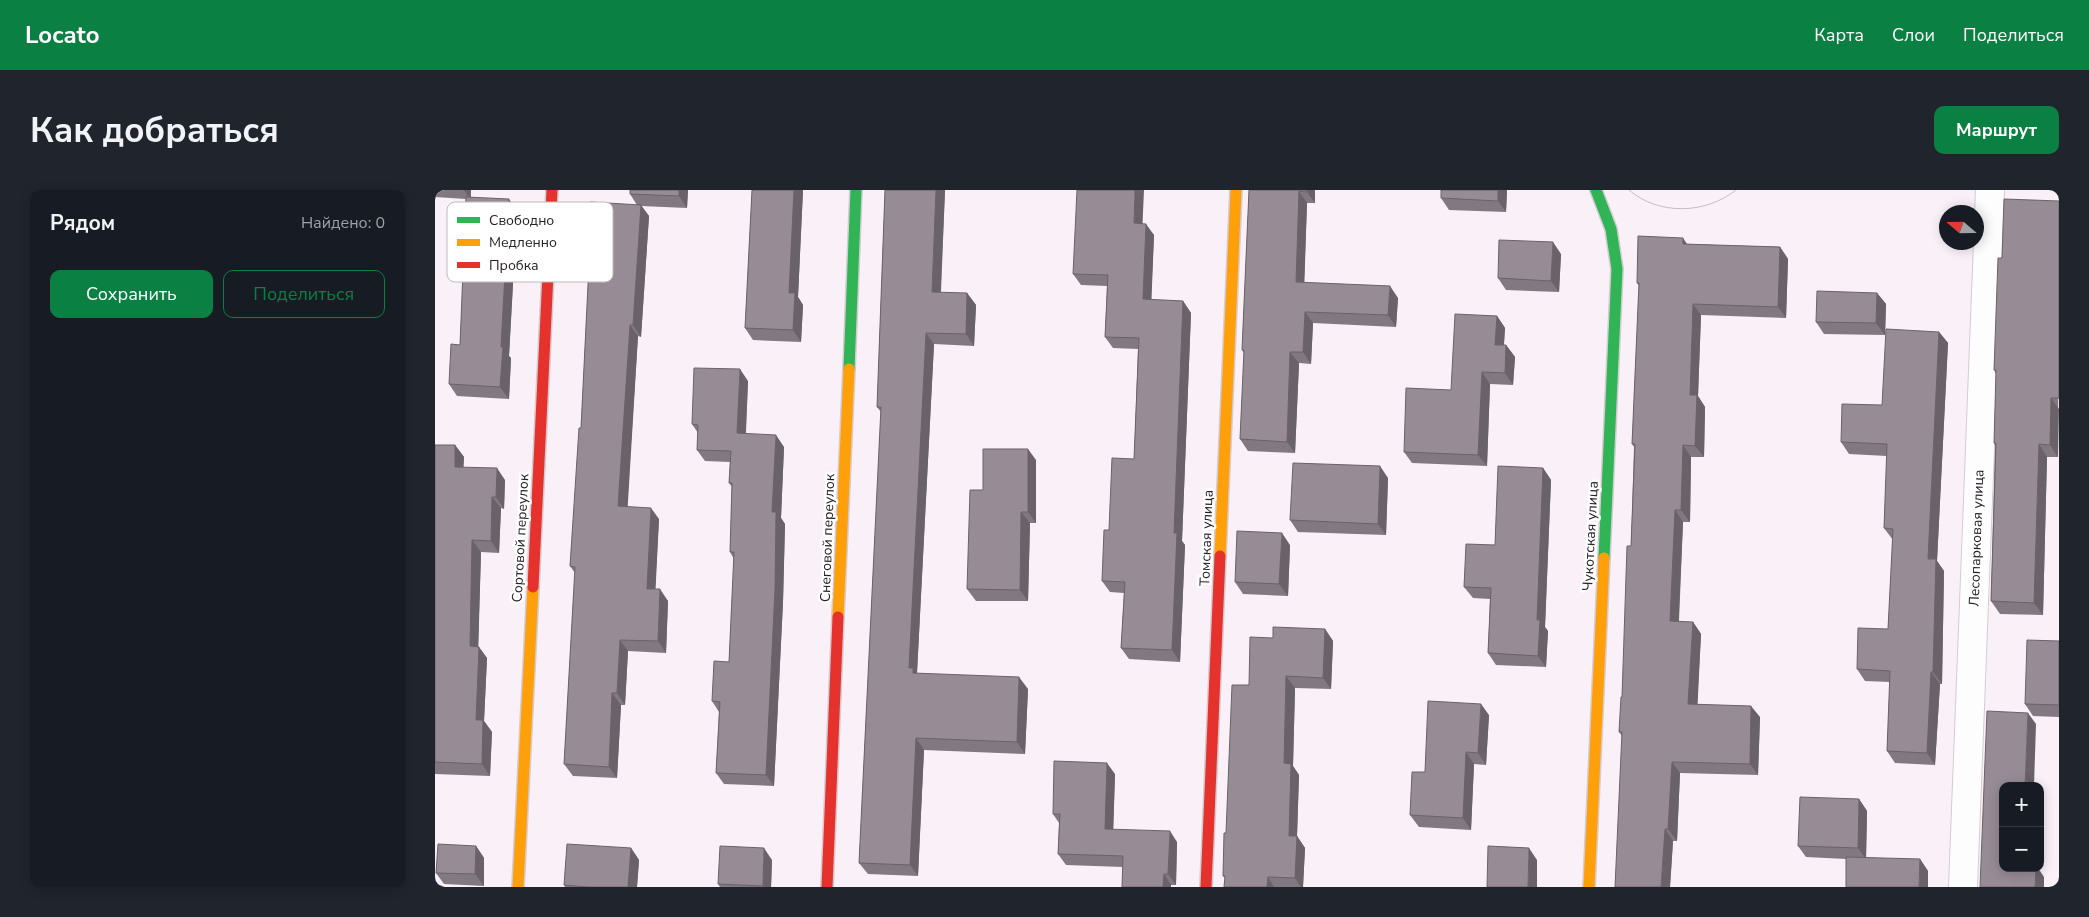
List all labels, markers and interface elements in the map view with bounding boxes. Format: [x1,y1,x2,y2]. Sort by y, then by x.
text: Locato [25,19,100,51]
text: Карта [1814,23,1864,47]
text: Слои [1892,23,1935,47]
text: Поделиться [1963,23,2064,47]
button: Маршрут [1934,106,2059,154]
text: Как добраться [30,107,279,154]
legend [447,202,613,282]
north arrow [1939,205,1984,250]
text: Рядом [50,209,115,237]
text: Свободно [489,211,554,230]
text: Найдено: 0 [301,212,385,234]
text: Медленно [489,233,557,252]
text: Пробка [489,256,539,275]
button: Сохранить [50,270,213,318]
button: Поделиться [223,270,385,318]
street label: Лесопарковая улица [1965,469,1988,607]
street label: Сортовой переулок [508,473,533,603]
street label: Снеговой переулок [816,473,839,603]
street label: Чукотская улица [1578,481,1603,591]
street label: Томская улица [1195,490,1218,586]
map controls [1999,782,2044,872]
button: + [1999,782,2044,827]
button: − [1999,827,2044,872]

